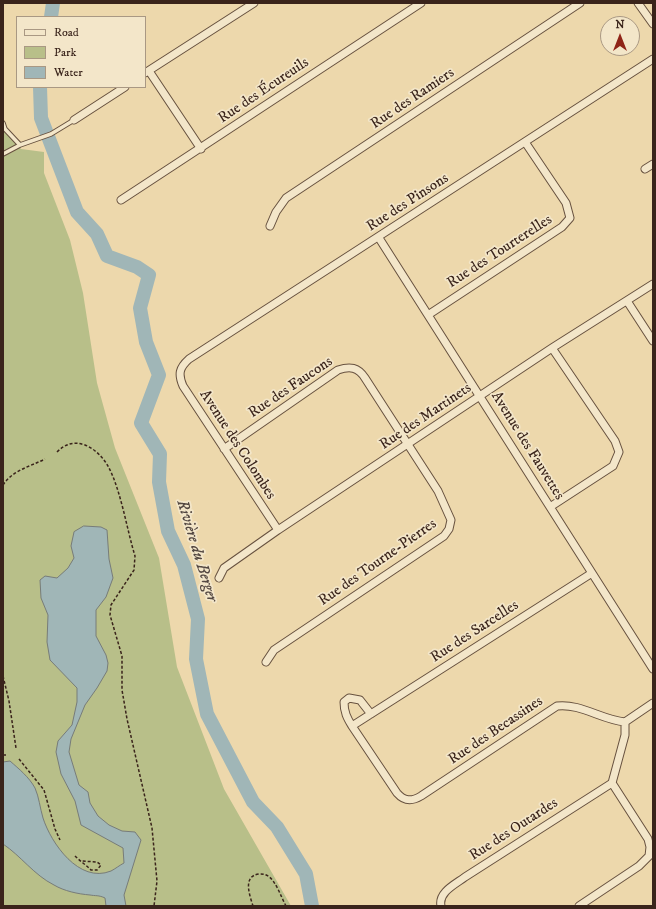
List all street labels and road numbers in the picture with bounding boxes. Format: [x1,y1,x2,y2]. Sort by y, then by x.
street label: Rue des Écureuils [215,54,313,128]
street label: Rue des Ramiers [368,64,458,134]
street label: Rue des Pinsons [364,170,452,236]
street label: Rue des Tourterelles [444,211,556,293]
street label: Rue des Faucons [246,353,336,423]
street label: Rue des Martinets [377,380,475,454]
street label: Avenue des Colombes [195,387,279,503]
street label: Avenue des Fauvettes [486,389,568,503]
street label: Rue des Tourne-Pierres [316,516,440,610]
street label: Rue des Sarcelles [428,597,522,667]
street label: Rue des Becassines [445,693,547,769]
street label: Rue des Outardes [466,795,562,865]

